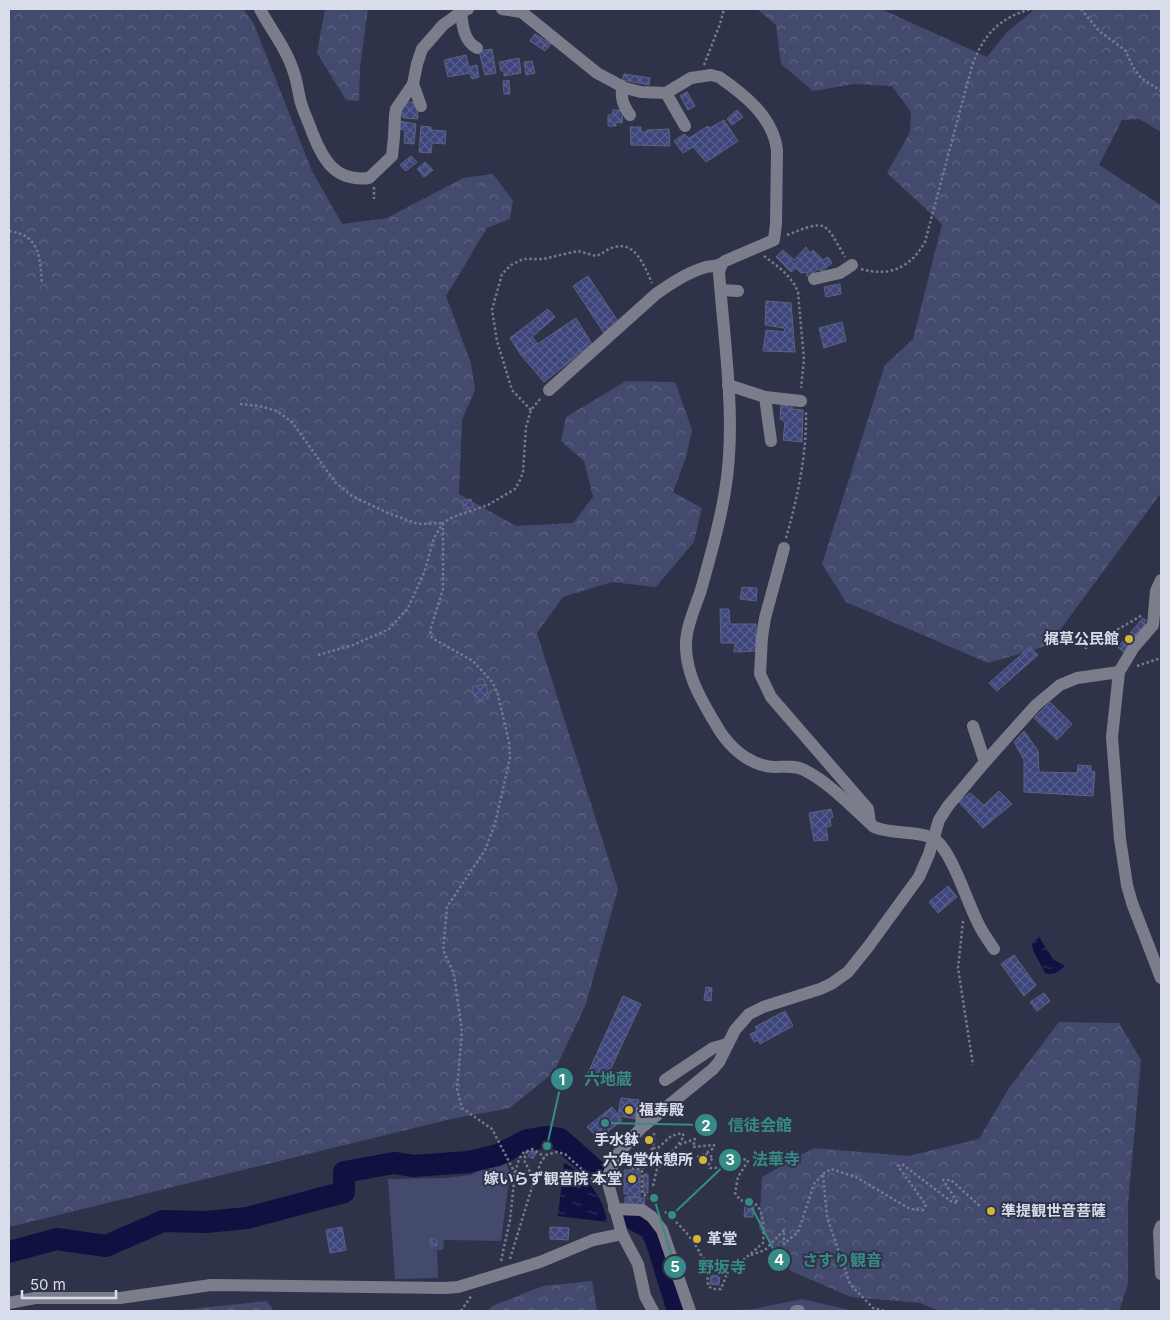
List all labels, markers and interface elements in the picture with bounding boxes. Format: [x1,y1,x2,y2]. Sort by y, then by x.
place label: 梶草公民館 [1044,629,1119,648]
marker: 梶草公民館 [1123,633,1135,645]
callout: 六地蔵 [549,1064,642,1095]
text: 六地蔵 [584,1069,632,1089]
text: 1 [559,1070,565,1089]
place label: 福寿殿 [638,1100,684,1119]
marker: 福寿殿 [623,1104,635,1116]
callout: 信徒会館 [693,1110,802,1141]
text: 信徒会館 [727,1115,792,1135]
text: 2 [701,1116,711,1135]
place label: 手水鉢 [594,1130,639,1149]
marker: 手水鉢 [643,1134,655,1146]
callout: 法華寺 [717,1144,810,1175]
text: 法華寺 [752,1149,800,1169]
place label: 六角堂休憩所 [603,1150,693,1169]
text: 3 [725,1150,735,1169]
marker: 六角堂休憩所 [697,1154,709,1166]
place label: 嫁いらず観音院 本堂 [484,1169,622,1188]
marker: 嫁いらず観音院 本堂 [626,1173,638,1185]
place label: 準提観世音菩薩 [1001,1201,1106,1220]
marker: 準提観世音菩薩 [985,1205,997,1217]
place label: 革堂 [707,1229,737,1248]
marker: 革堂 [691,1233,703,1245]
callout: さすり観音 [767,1244,892,1275]
text: 4 [774,1250,784,1269]
text: さすり観音 [802,1250,882,1270]
callout: 野坂寺 [663,1252,756,1283]
text: 5 [670,1257,680,1276]
text: 野坂寺 [698,1257,746,1277]
scale bar [22,1268,116,1300]
text: 50 m [30,1275,66,1294]

